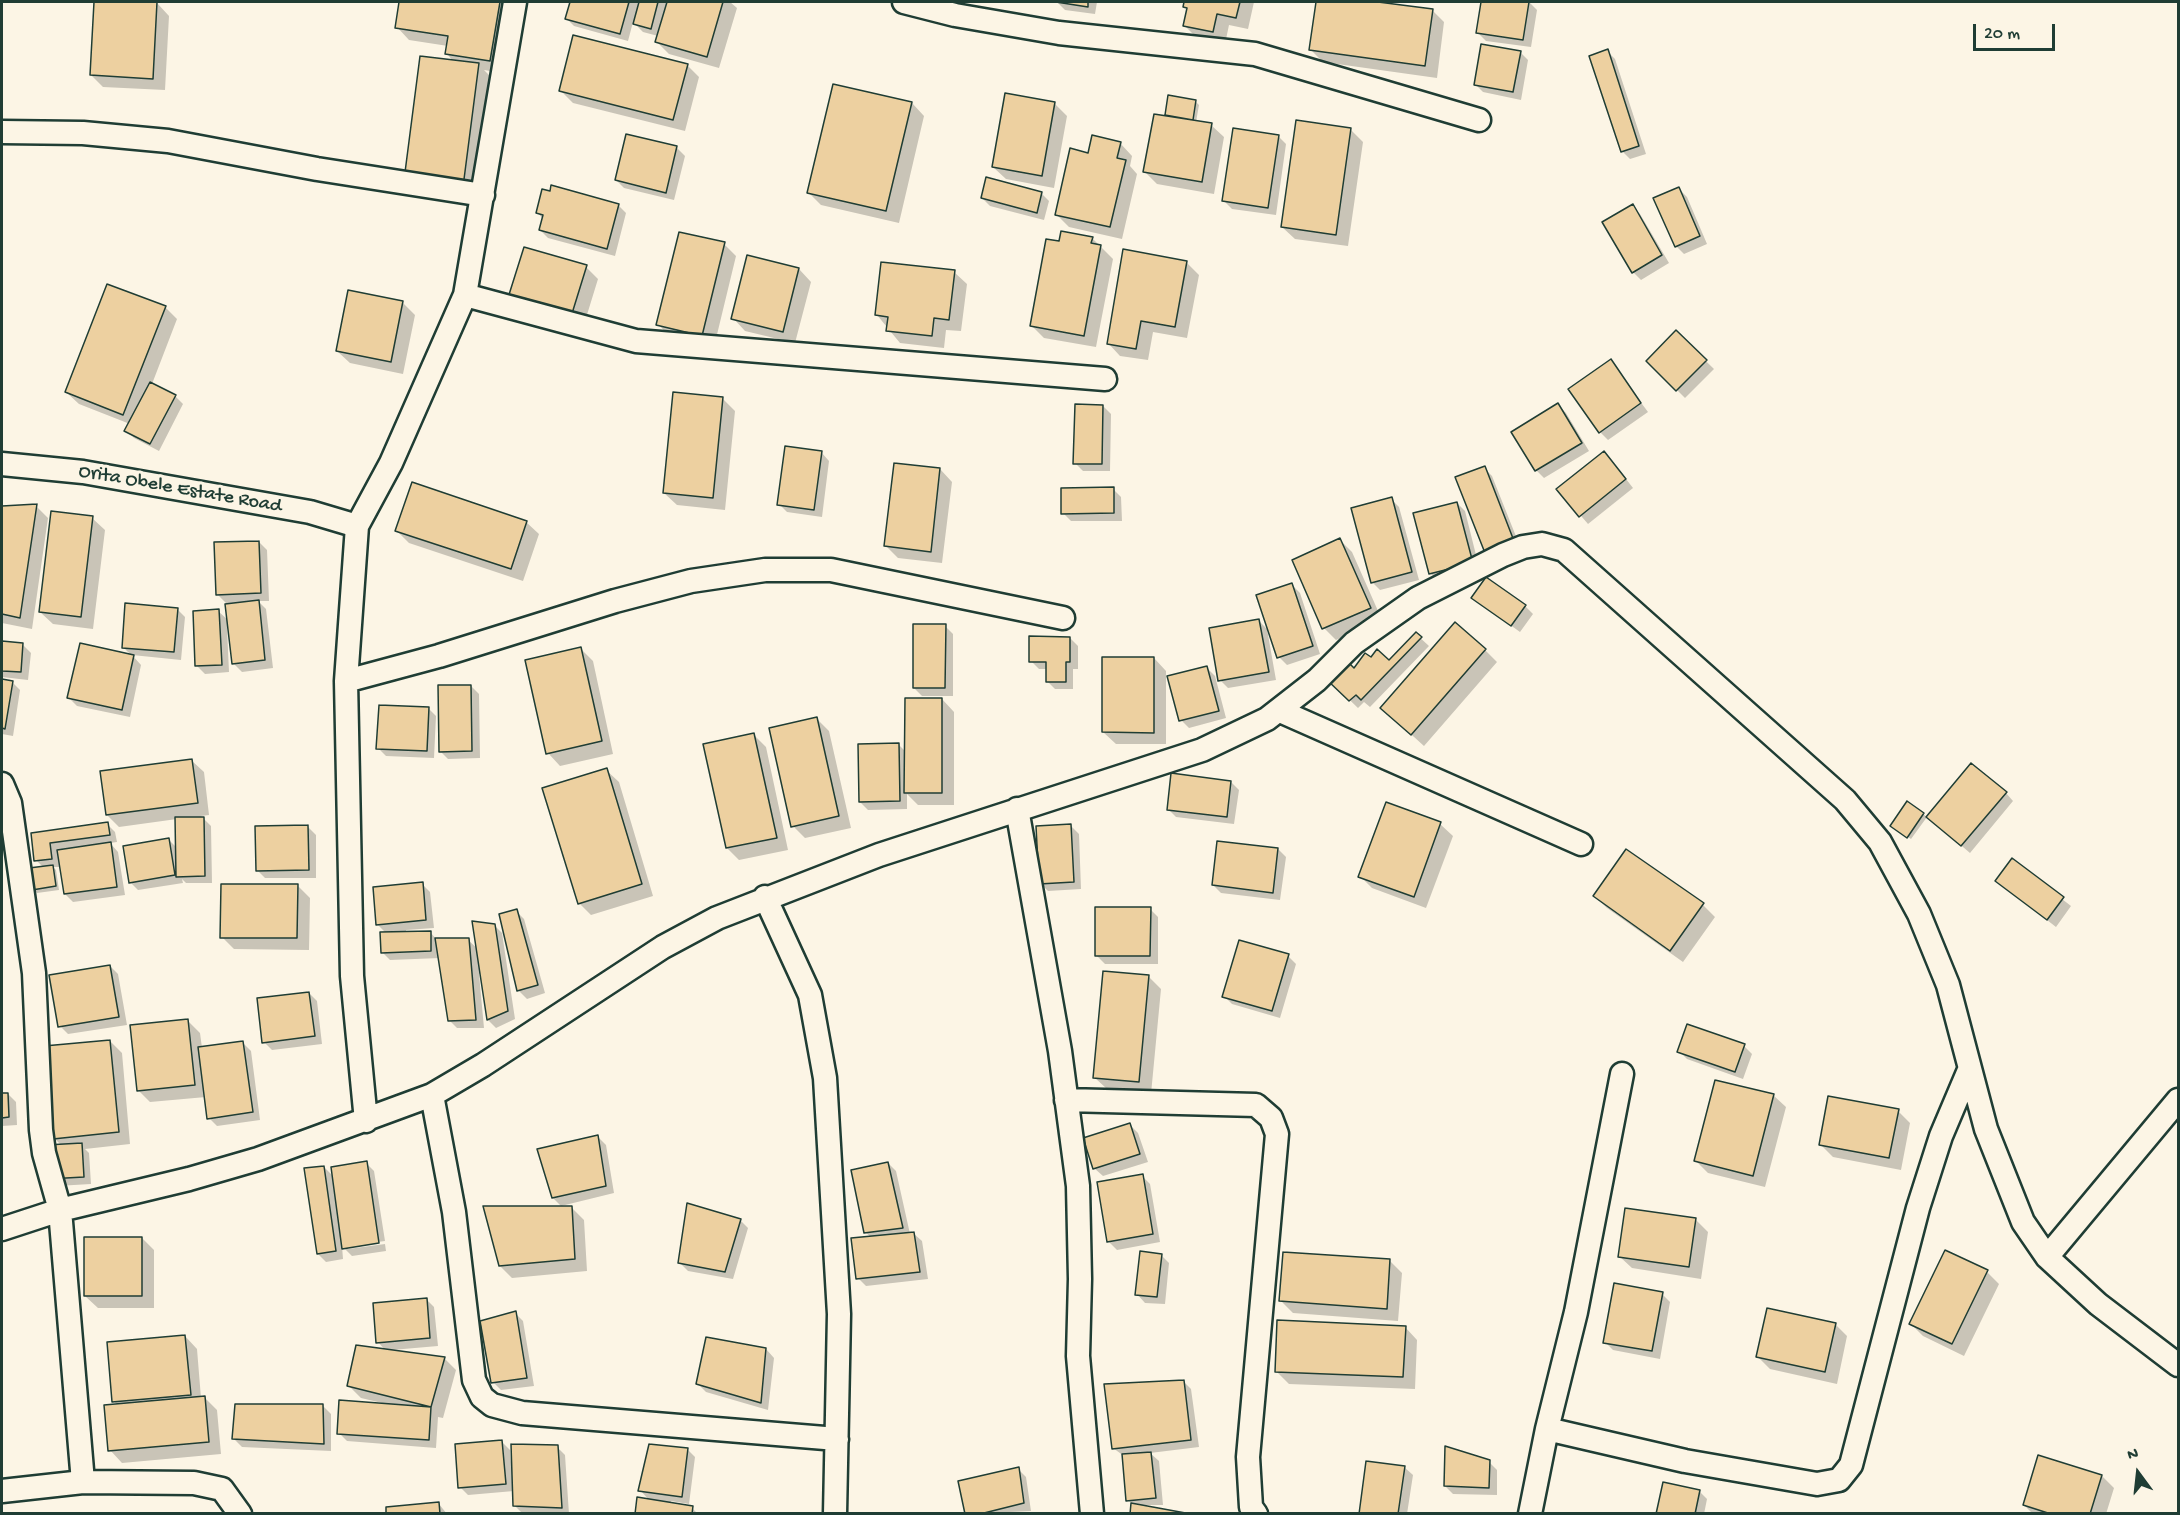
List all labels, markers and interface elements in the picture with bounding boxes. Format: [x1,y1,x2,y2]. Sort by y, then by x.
scale bar [1976,12,2058,50]
text: 20 m [1984,24,2020,45]
street label: Orita Obele Estate Road [77,460,283,520]
north arrow [2108,1443,2168,1503]
text: N [2126,1445,2141,1466]

